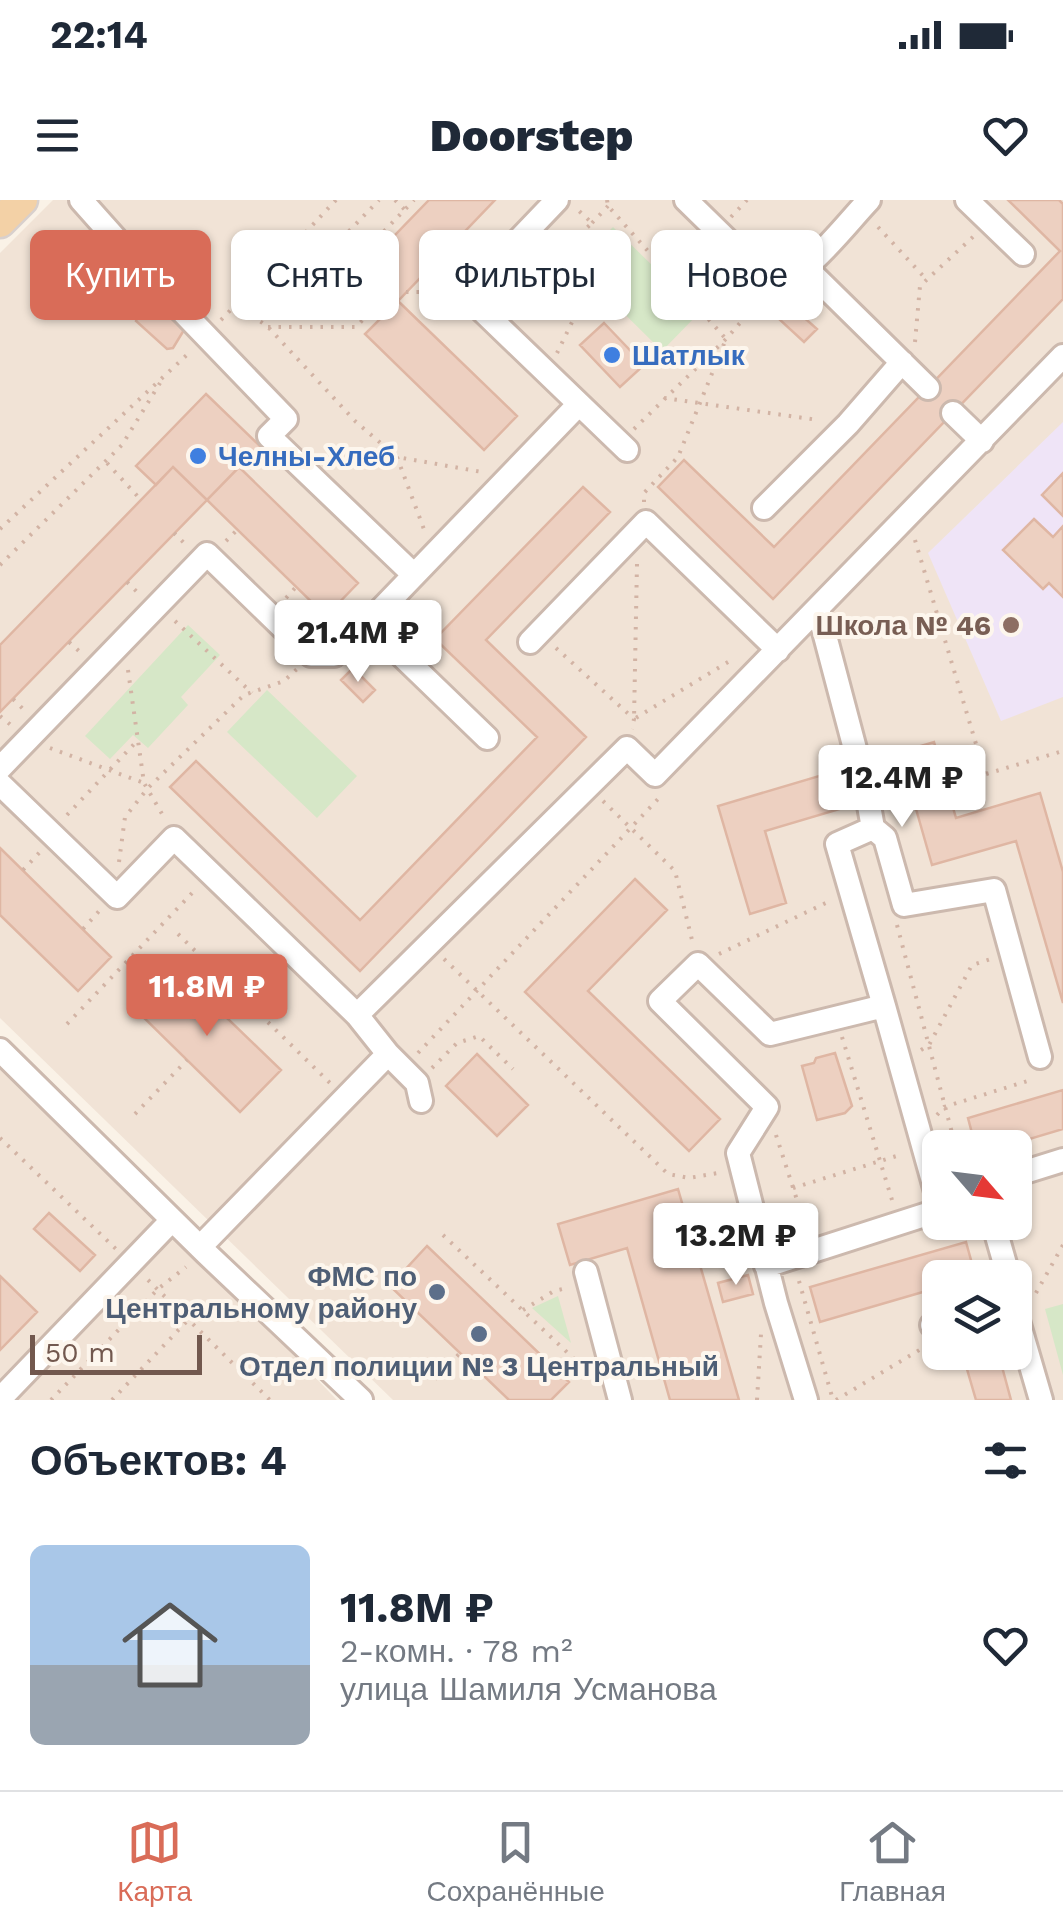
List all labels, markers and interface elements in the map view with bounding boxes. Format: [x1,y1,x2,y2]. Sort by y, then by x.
text: 22:14 [50,13,148,57]
icon: menu [30,108,85,163]
icon: heart [978,108,1033,163]
text: Doorstep [430,109,633,162]
chip: Купить [30,230,211,320]
chip: Снять [231,230,399,320]
chip: Фильтры [419,230,631,320]
chip: Новое [651,230,823,320]
place label: Шатлык [632,339,746,372]
marker: Шатлык [601,344,623,366]
place label: Челны-Хлеб [218,440,395,473]
marker: Челны-Хлеб [187,445,209,467]
pin: 21.4M ₽ [266,600,450,685]
place label: Школа № 46 [816,609,991,642]
text: 21.4M ₽ [297,613,419,651]
marker: Школа № 46 [1000,614,1022,636]
pin: 12.4M ₽ [810,745,994,830]
text: 12.4M ₽ [841,758,963,796]
pin: 11.8M ₽ [115,954,299,1039]
text: 11.8M ₽ [148,967,266,1005]
north arrow [922,1130,1032,1240]
map controls [922,1130,1032,1370]
pin: 13.2M ₽ [644,1203,828,1288]
text: 13.2M ₽ [675,1216,797,1254]
place label: ФМС по Центральному району [105,1260,417,1325]
button: layers [922,1260,1032,1370]
marker: ФМС по Центральному району [426,1281,448,1303]
marker: Отдел полиции № 3 Центральный [468,1323,490,1345]
scale bar [30,1330,202,1374]
text: 50 m [45,1336,115,1369]
place label: Отдел полиции № 3 Центральный [239,1350,719,1383]
icon: filters [978,1433,1033,1488]
text: Объектов: 4 [30,1436,287,1485]
text: 11.8M ₽ [340,1583,494,1632]
icon: home [110,1585,230,1705]
icon: heart [978,1618,1033,1673]
text: 2-комн. · 78 m² [340,1632,573,1670]
text: улица Шамиля Усманова [340,1670,717,1708]
tab: Карта [117,1815,192,1908]
tab: Сохранённые [427,1815,605,1908]
tab: Главная [839,1815,946,1908]

